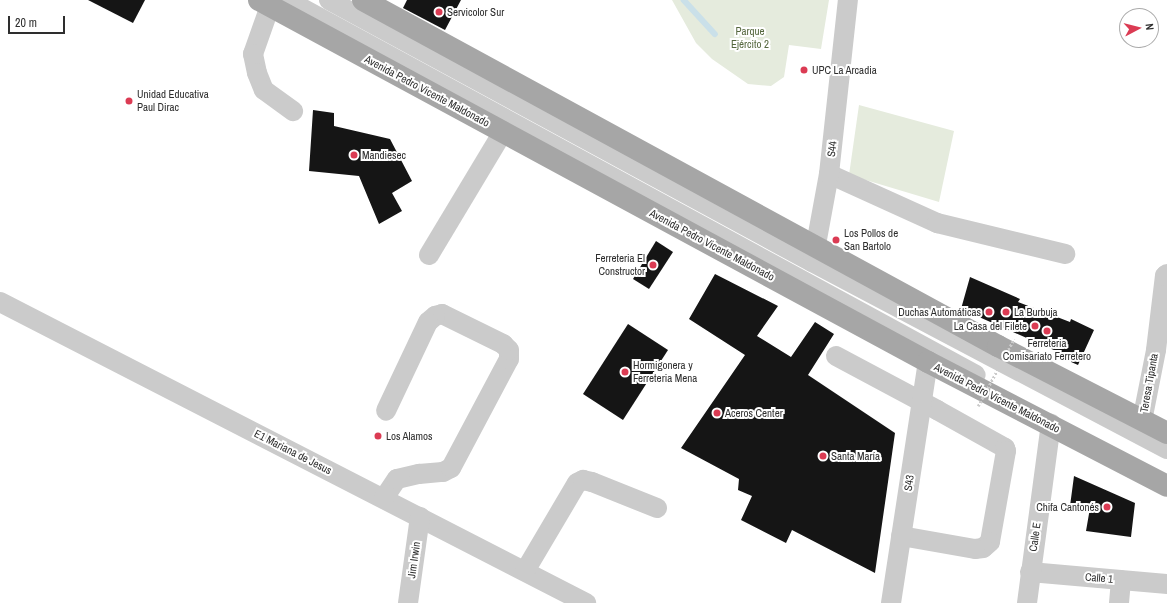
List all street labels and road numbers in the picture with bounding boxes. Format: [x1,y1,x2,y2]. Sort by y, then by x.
street label: Avenida Pedro Vicente Maldonado [362,52,492,130]
street label: S44 [825,140,839,158]
street label: Avenida Pedro Vicente Maldonado [647,206,777,284]
street label: Teresa Tipanta [1137,352,1161,414]
street label: Avenida Pedro Vicente Maldonado [932,360,1062,436]
street label: E1 Mariana de Jesus [252,427,334,477]
street label: S43 [901,474,917,492]
street label: Calle E [1026,522,1044,552]
street label: Jim Irwin [405,541,423,579]
street label: Calle 1 [1084,570,1114,586]

